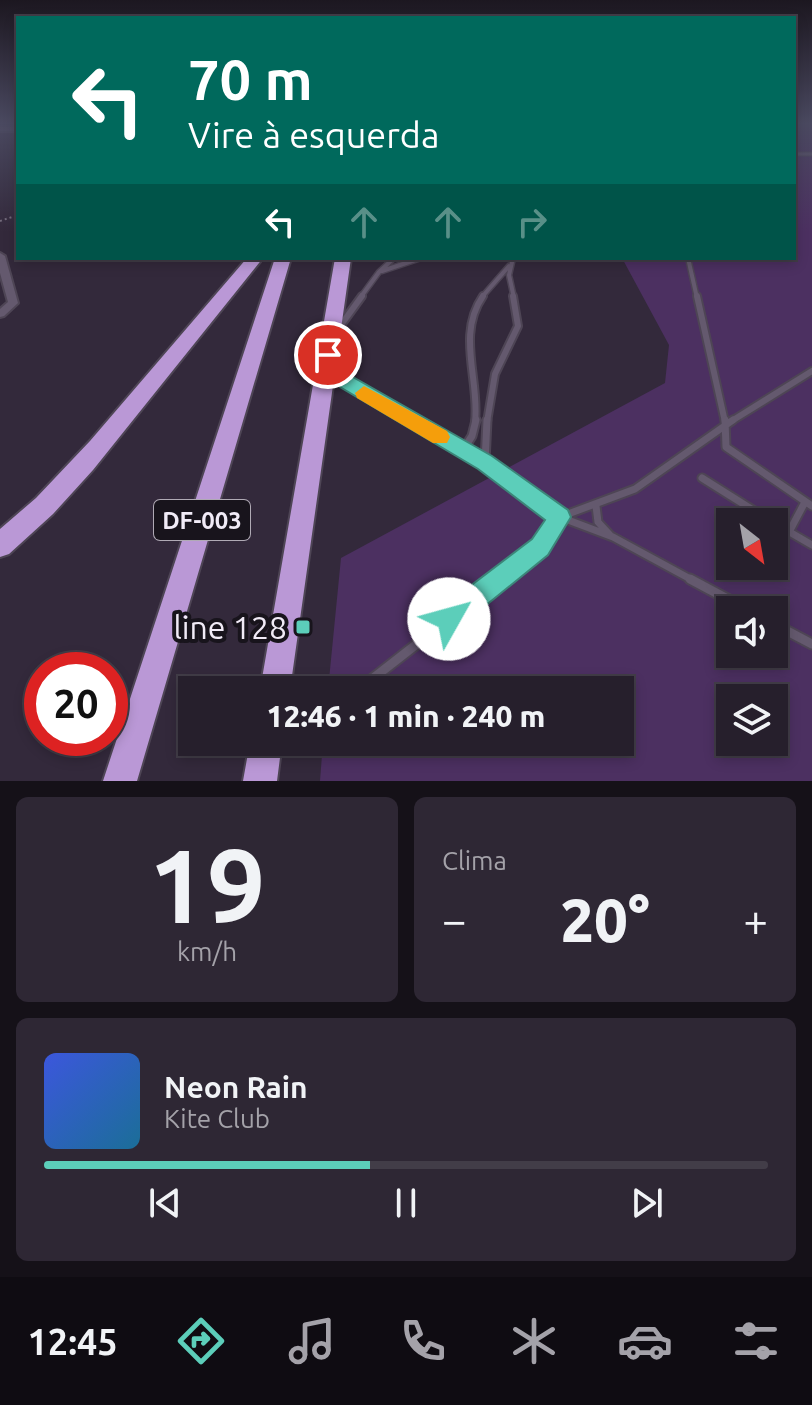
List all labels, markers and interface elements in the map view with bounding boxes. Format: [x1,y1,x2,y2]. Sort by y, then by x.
icon: left [56,48,160,152]
text: 70 m [188,48,313,111]
text: Vire à esquerda [188,114,439,155]
icon: left [258,200,302,244]
icon: ahead [342,200,386,244]
icon: ahead [426,200,470,244]
icon: right [510,200,554,244]
pin [294,321,362,389]
icon: arrive [306,333,350,377]
road number: DF-003 [154,500,250,540]
north arrow [716,508,788,580]
map controls [716,508,788,756]
position arrow [407,577,491,661]
button: sound [716,596,788,668]
place label: line 128 [173,609,287,645]
marker: line 128 [294,618,312,636]
speed limit sign: 20 [24,652,128,756]
button: layers [716,684,788,756]
text: 12:46 · 1 min · 240 m [267,699,545,733]
text: 19 [148,826,266,943]
text: Clima [442,846,507,875]
text: 20° [560,886,650,953]
text: − [442,895,467,944]
text: + [743,895,768,944]
text: km/h [177,937,237,966]
text: Neon Rain [164,1070,308,1104]
text: Kite Club [164,1104,270,1133]
icon: previous [143,1181,187,1225]
icon: pause [384,1181,428,1225]
icon: next [625,1181,669,1225]
icon: directions [173,1313,229,1369]
icon: music [284,1313,340,1369]
icon: phone [395,1313,451,1369]
icon: climate [506,1313,562,1369]
icon: car [617,1313,673,1369]
icon: filters [728,1313,784,1369]
text: 12:45 [28,1321,118,1362]

